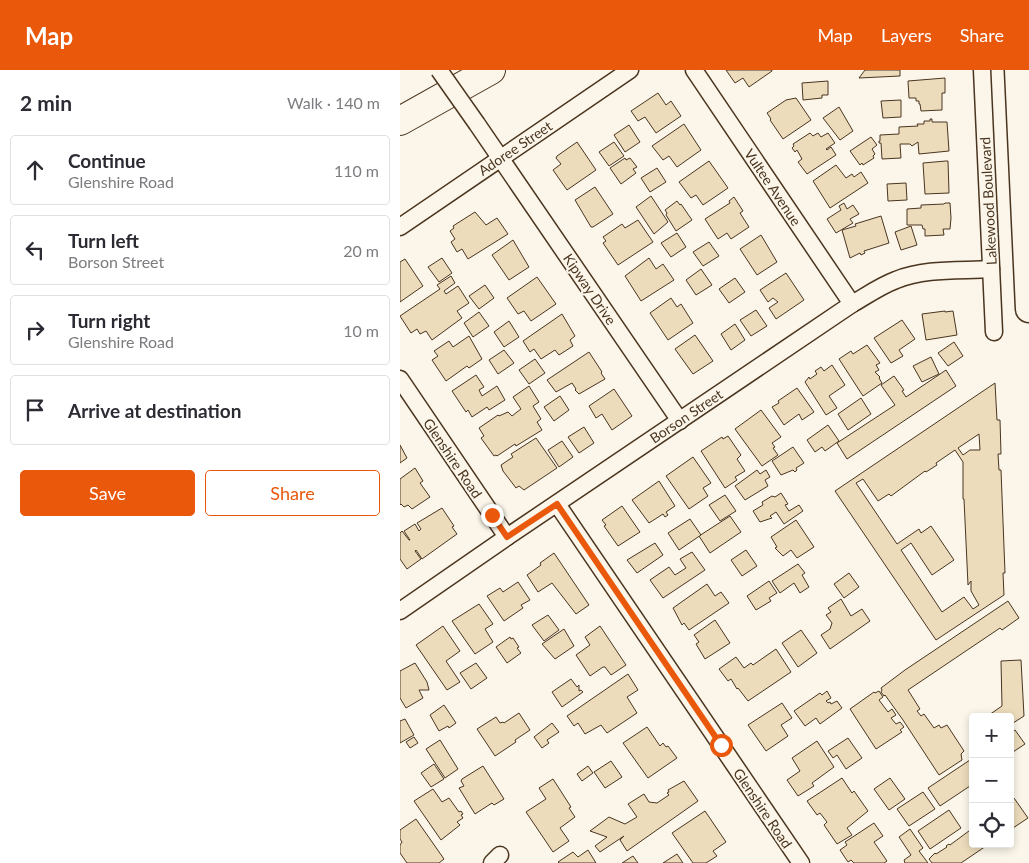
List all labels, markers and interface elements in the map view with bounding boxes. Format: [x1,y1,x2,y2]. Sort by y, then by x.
text: Map [25,21,73,50]
text: Map [817,24,853,46]
text: Layers [881,24,932,46]
text: Share [960,24,1004,46]
text: 2 min [20,90,72,115]
text: Walk · 140 m [287,93,380,112]
street label: Adoree Street [475,117,555,179]
street label: Lakewood Boulevard [976,136,1000,266]
street label: Vultee Avenue [741,145,805,229]
text: Continue [68,149,146,172]
icon: ahead [21,156,49,184]
text: 110 m [334,161,379,180]
text: Glenshire Road [68,172,174,191]
text: Turn left [68,229,139,252]
icon: left [21,236,49,264]
text: 20 m [343,241,379,260]
street label: Kipway Drive [560,250,620,328]
text: Borson Street [68,252,164,271]
text: Turn right [68,309,150,332]
icon: right [21,316,49,344]
text: 10 m [343,321,379,340]
text: Glenshire Road [68,332,174,351]
street label: Borson Street [646,385,726,447]
icon: arrive [21,396,49,424]
text: Arrive at destination [68,399,241,422]
street label: Glenshire Road [420,415,486,501]
button: Save [20,470,195,516]
button: Share [205,470,380,516]
route end [481,504,504,527]
map controls [969,713,1014,848]
button: + [969,713,1014,758]
route start [710,734,733,757]
button: − [969,758,1014,803]
street label: Glenshire Road [730,765,796,851]
button: locate [969,803,1014,848]

